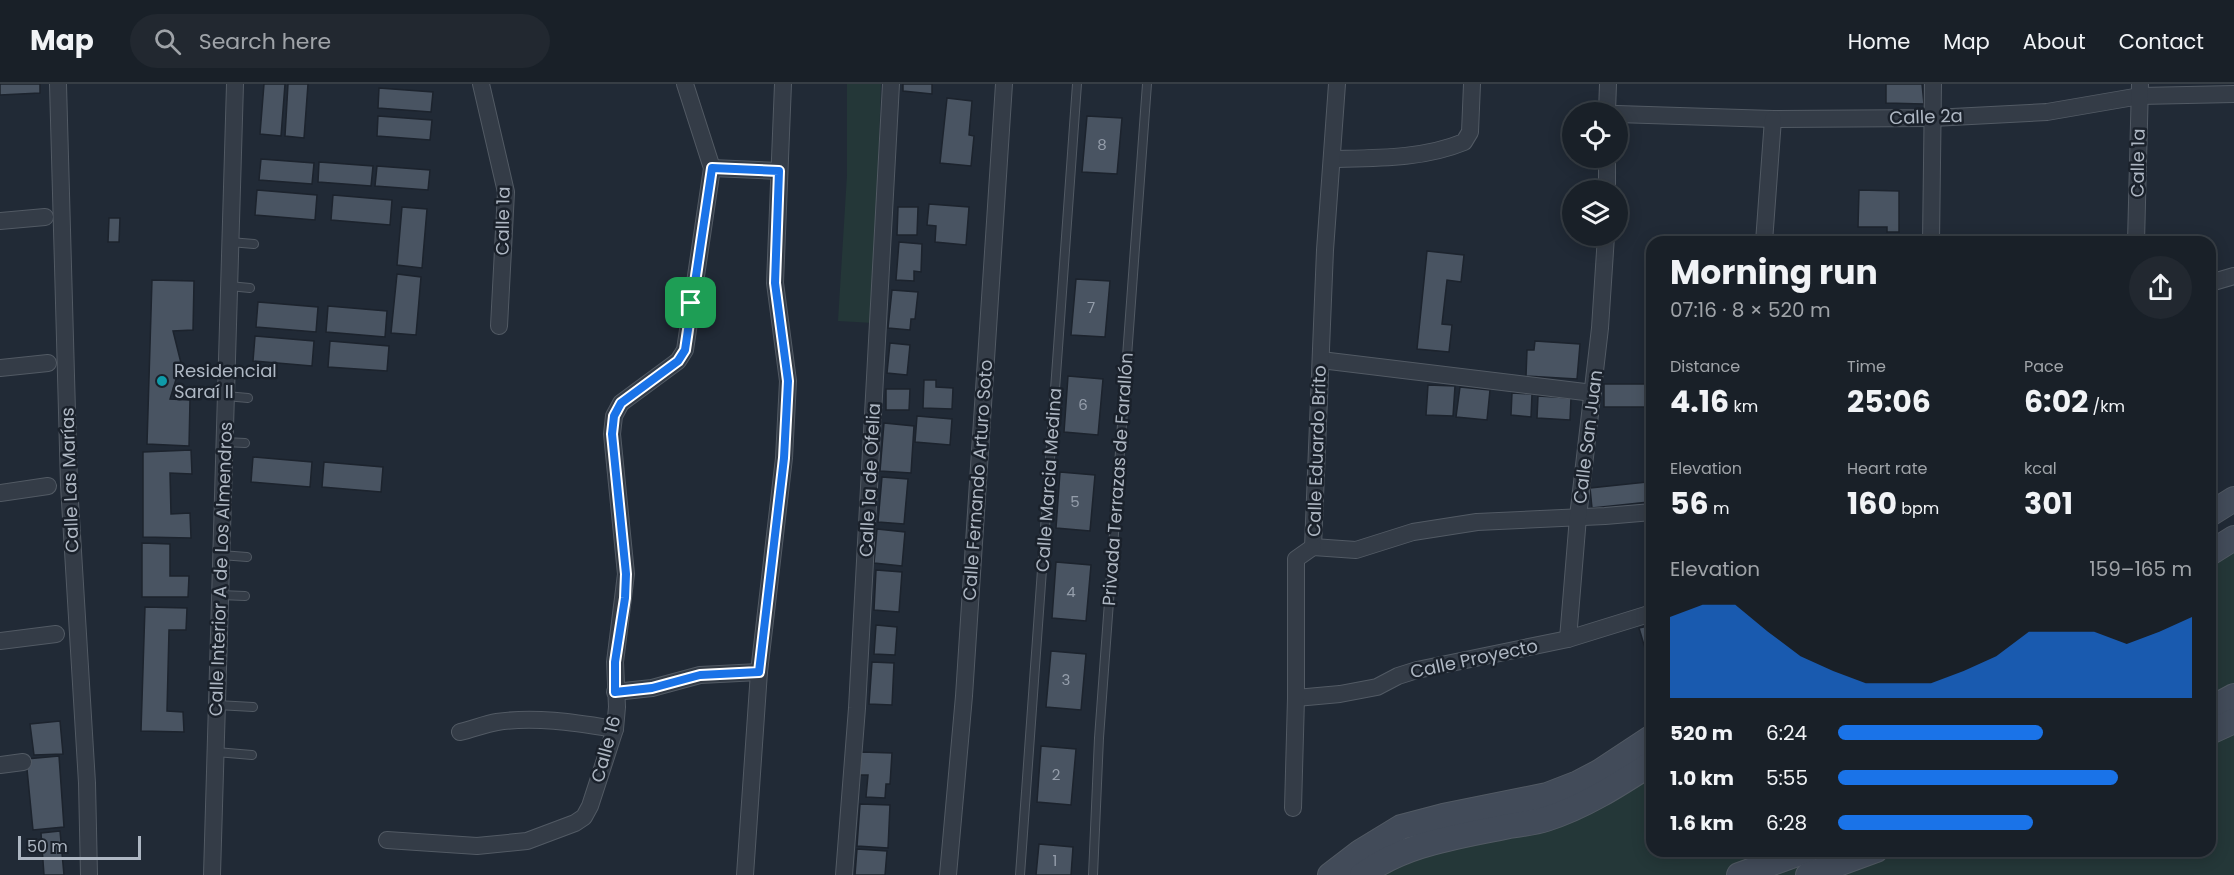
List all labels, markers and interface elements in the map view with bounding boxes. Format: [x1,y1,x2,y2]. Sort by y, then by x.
search box [130,14,550,68]
text: Map [30,21,94,60]
icon: search [151,25,184,58]
text: Search here [199,26,331,57]
text: Home [1848,27,1910,56]
text: Map [1943,27,1990,56]
text: About [2023,27,2086,56]
text: Contact [2119,27,2204,56]
map controls [1562,102,1628,246]
button: locate [1562,102,1628,168]
street label: Calle 2a [1889,103,1963,130]
street label: Calle 1a [2124,128,2151,198]
house number: 8 [1097,134,1107,155]
button: layers [1562,180,1628,246]
street label: Calle 1a [489,186,516,256]
text: Morning run [1670,249,1878,296]
button: share [2129,256,2192,319]
pin [665,277,716,328]
icon: arrive [674,286,707,319]
text: 07:16 · 8 × 520 m [1670,296,1830,324]
house number: 7 [1087,297,1095,318]
street label: Privada Terrazas de Farallón [1096,351,1139,607]
text: Distance [1670,355,1740,378]
text: Time [1847,355,1886,378]
text: Pace [2024,355,2064,378]
place label: Residencial Saraí II [174,358,277,404]
street label: Calle Fernando Arturo Soto [957,359,998,601]
street label: Calle Eduardo Brito [1301,365,1332,537]
street label: Calle San Juan [1567,369,1608,505]
marker: Residencial Saraí II [155,374,169,388]
text: 4.16 [1670,380,1729,423]
text: 25:06 [1847,380,1931,423]
text: 6:02 [2024,380,2088,423]
street label: Calle Marcia Medina [1030,387,1067,573]
house number: 6 [1078,394,1088,415]
text: km [1729,395,1758,418]
text: /km [2088,395,2125,418]
street label: Calle 1a de Ofelia [853,402,886,558]
street label: Calle Las Marías [54,407,85,553]
street label: Calle Interior A de Los Almendros [203,421,238,717]
text: Elevation [1670,457,1742,480]
text: Heart rate [1847,457,1927,480]
text: kcal [2024,457,2057,480]
text: 56 [1670,482,1709,525]
text: 160 [1847,482,1897,525]
text: 301 [2024,482,2073,525]
house number: 5 [1070,491,1080,512]
text: m [1709,497,1729,520]
text: bpm [1897,497,1939,520]
text: Elevation [1670,555,1760,583]
text: 159–165 m [2089,555,2192,583]
house number: 4 [1066,581,1076,602]
street label: Calle Proyecto [1408,633,1540,684]
house number: 3 [1062,669,1070,690]
street label: Calle 16 [585,713,626,785]
text: 520 m [1670,719,1733,747]
text: 6:24 [1766,719,1807,747]
house number: 2 [1052,764,1060,785]
text: 1.0 km [1670,764,1734,792]
text: 5:55 [1766,764,1808,792]
text: 1.6 km [1670,809,1734,837]
text: 6:28 [1766,809,1807,837]
scale bar [18,833,141,860]
text: 50 m [27,835,68,858]
house number: 1 [1053,850,1057,871]

